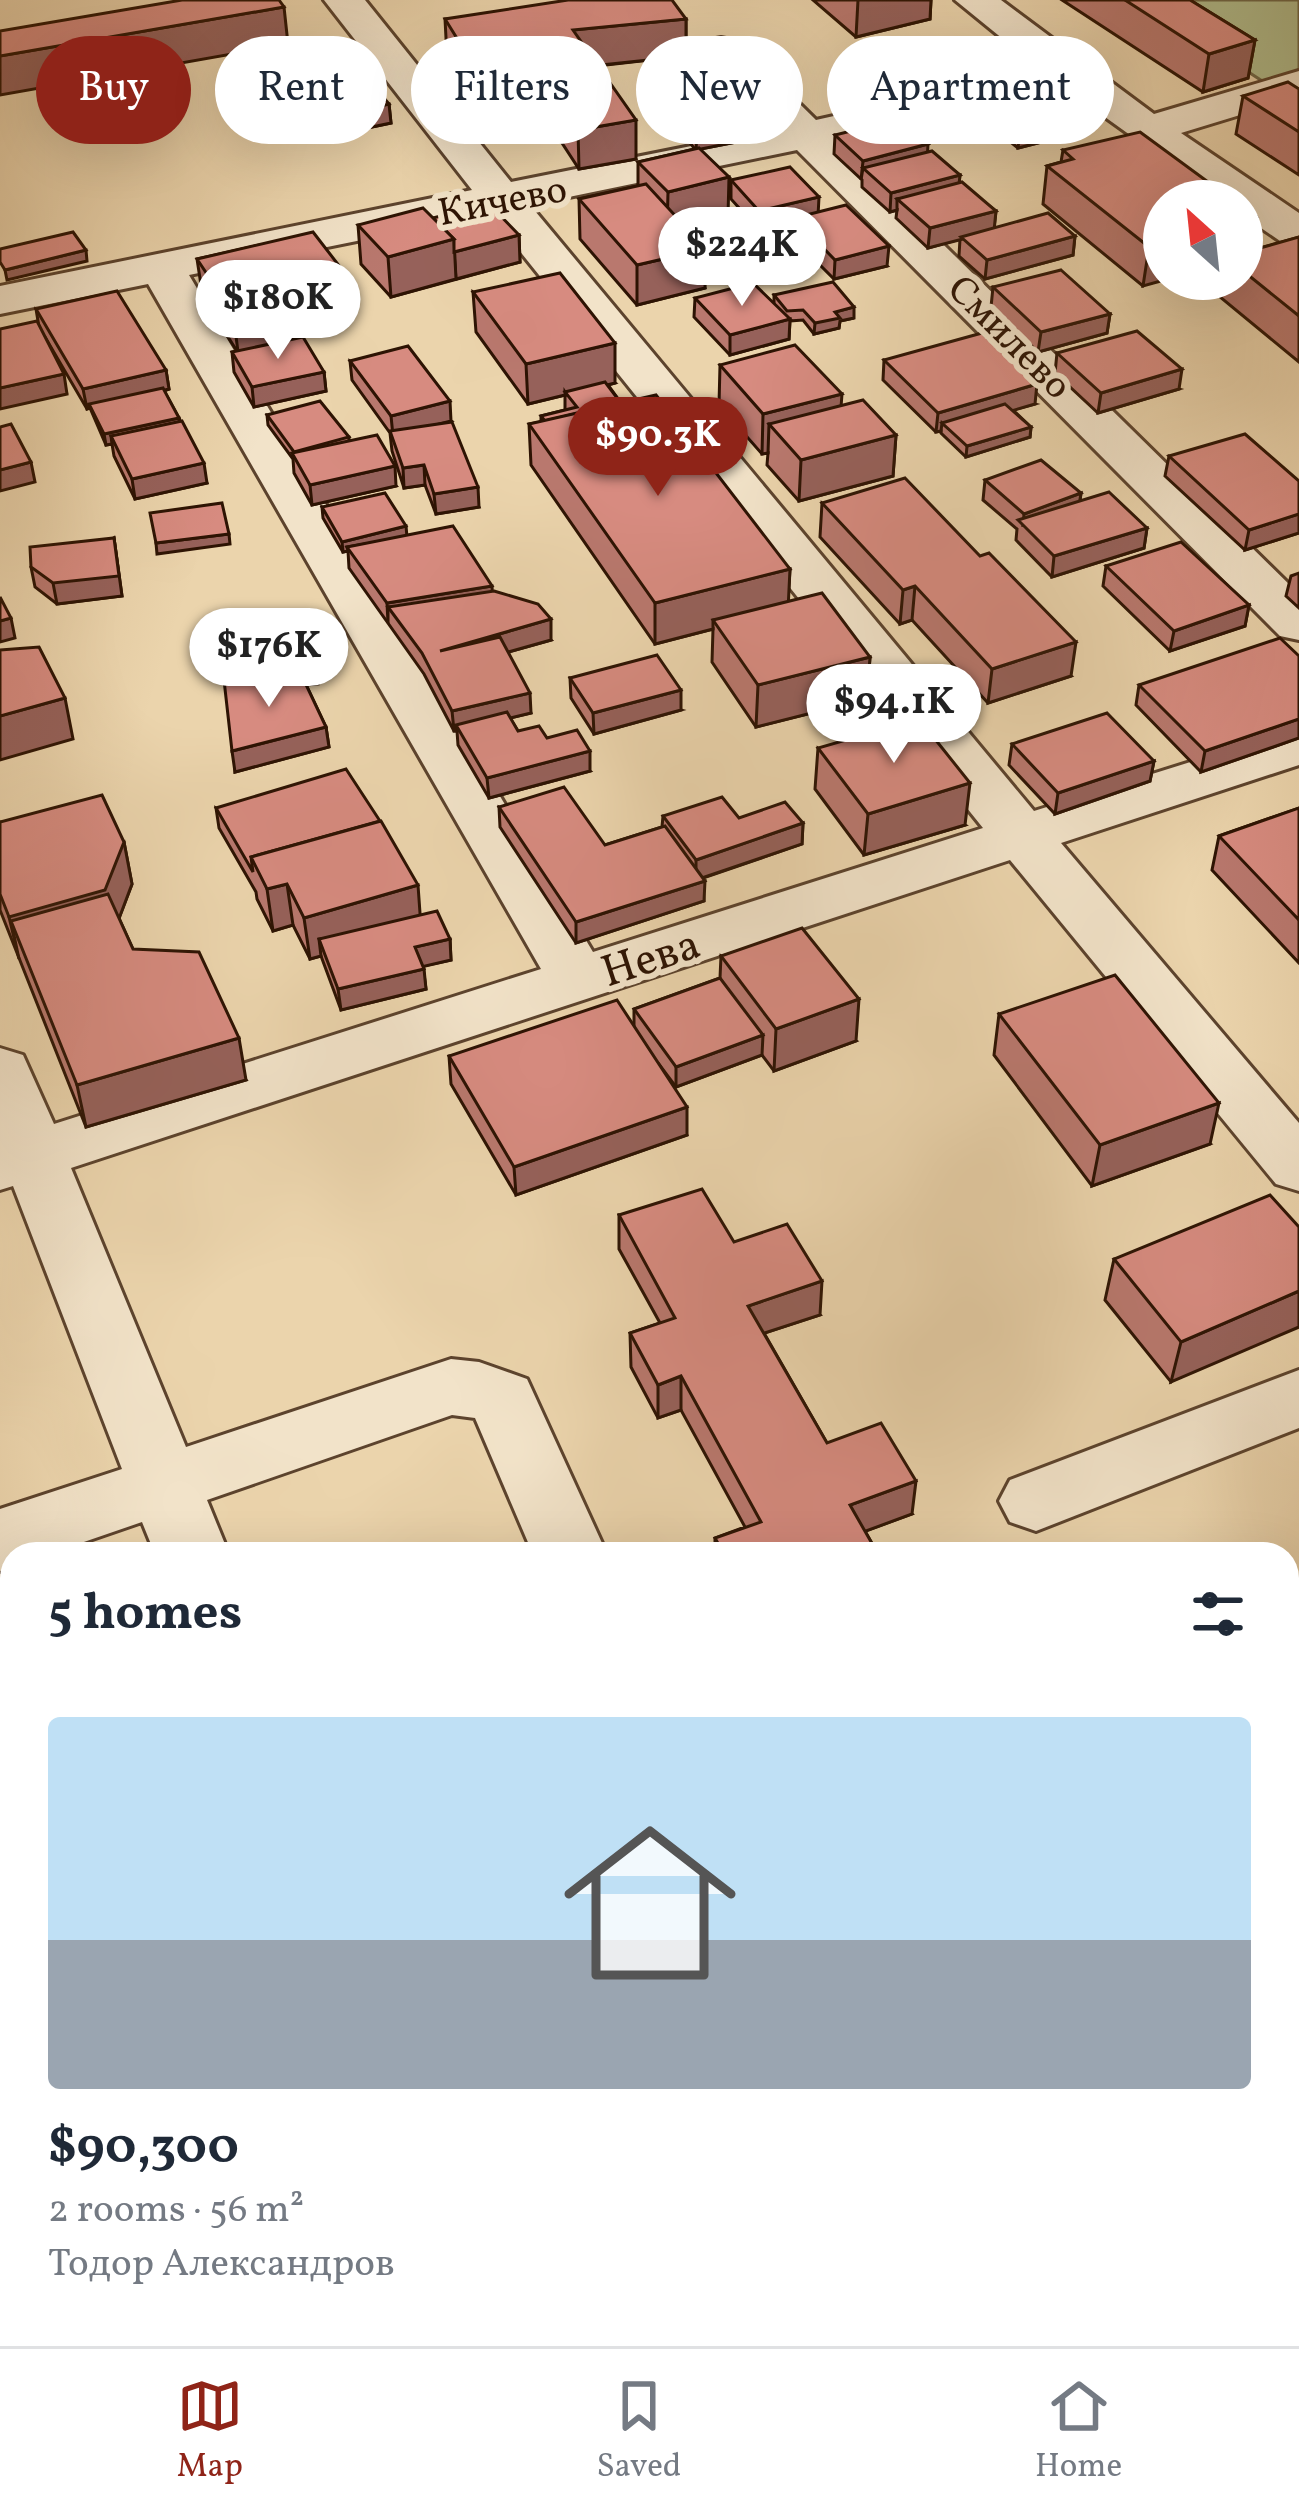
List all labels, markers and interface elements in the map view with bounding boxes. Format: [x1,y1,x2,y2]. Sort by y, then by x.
chip: Buy [36,36,191,144]
chip: Rent [215,36,387,144]
chip: Filters [411,36,612,144]
chip: New [636,36,803,144]
chip: Apartment [827,36,1114,144]
street label: Кичево [434,164,572,242]
north arrow [1143,180,1263,300]
map controls [1143,180,1263,300]
pin: $224K [658,207,826,309]
text: $224K [685,219,799,273]
pin: $180K [194,260,362,362]
street label: Смилево [934,264,1083,413]
text: $180K [223,272,333,326]
pin: $90.3K [560,397,756,499]
text: $90.3K [595,409,721,463]
pin: $176K [185,608,353,710]
text: $176K [216,620,322,674]
pin: $94.1K [796,664,992,766]
text: $94.1K [833,676,955,730]
street label: Нева [594,915,709,1006]
text: 5 homes [48,1579,242,1650]
icon: filters [1185,1581,1251,1647]
icon: home [542,1795,758,2011]
text: $90,300 [48,2113,239,2184]
text: 2 rooms · 56 m² [48,2184,304,2238]
text: Тодор Александров [48,2238,395,2292]
tab: Map [177,2373,243,2491]
tab: Saved [596,2373,681,2491]
tab: Home [1035,2373,1122,2491]

